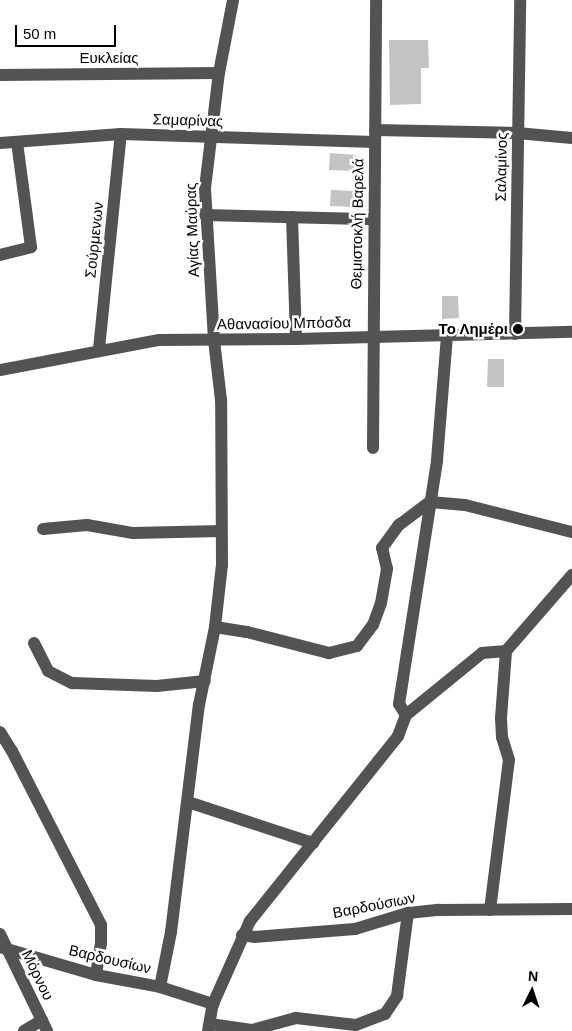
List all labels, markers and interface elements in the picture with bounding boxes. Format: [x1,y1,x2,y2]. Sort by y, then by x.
scale bar [18,15,119,47]
text: 50 m [23,25,56,42]
street label: Ευκλείας [79,49,139,67]
street label: Σαμαρίνας [152,110,224,130]
street label: Σαλαμίνος [491,132,511,202]
street label: Θεμιστοκλή Βαρελά [347,158,367,290]
street label: Αγίας Μαύρας [181,182,203,278]
street label: Σούρμενων [81,201,107,279]
street label: Αθανασίου Μπόσδα [217,313,351,333]
place label: Το Λημέρι [438,320,508,338]
marker: Το Λημέρι [512,323,524,335]
street label: Βαρδούσιων [331,888,417,922]
street label: Βαρδουσίων [67,941,153,977]
street label: Μόρνου [18,947,58,1003]
north arrow [507,966,557,1016]
text: N [527,968,539,984]

